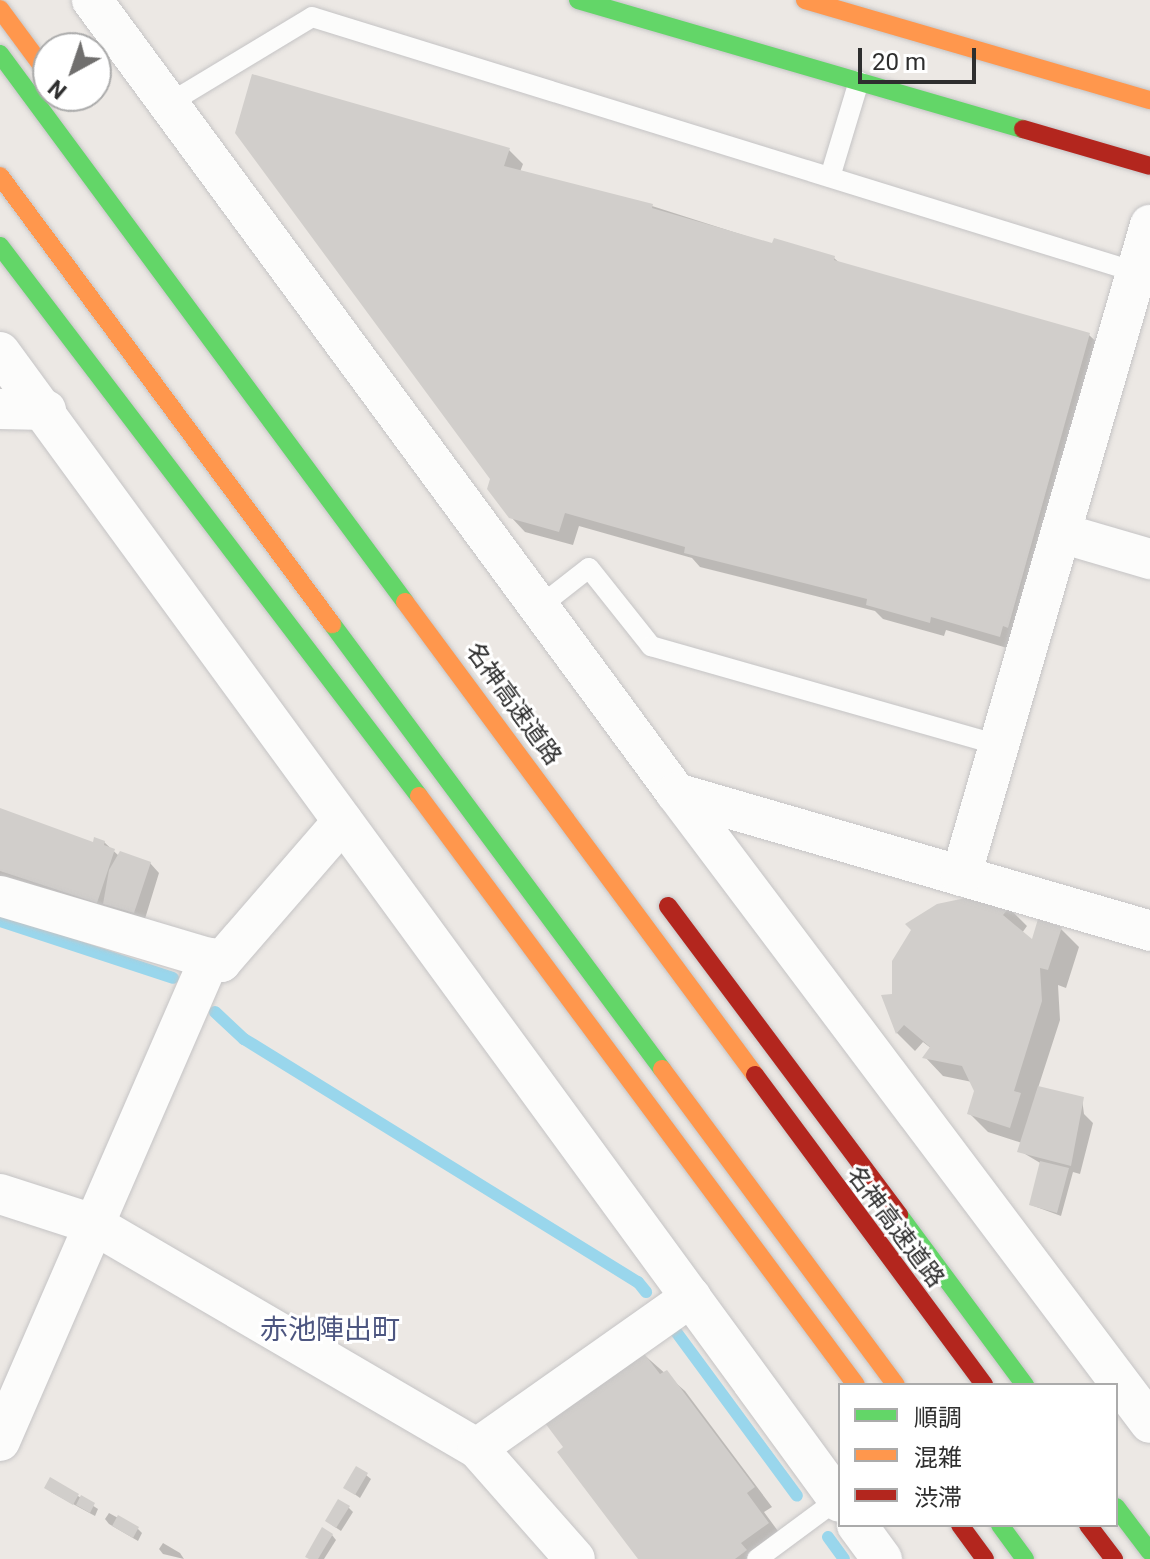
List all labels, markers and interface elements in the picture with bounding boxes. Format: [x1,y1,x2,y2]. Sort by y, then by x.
north arrow [32,32,112,112]
scale bar [862,32,980,82]
text: 20 m [872,48,926,76]
text: N [44,75,72,104]
street label: 名神高速道路 [459,637,567,771]
street label: 名神高速道路 [840,1161,950,1293]
district label: 赤池陣出町 [260,1313,400,1347]
legend [838,1383,1118,1527]
text: 順調 [914,1404,962,1432]
text: 混雑 [914,1444,962,1472]
text: 渋滞 [914,1484,962,1512]

